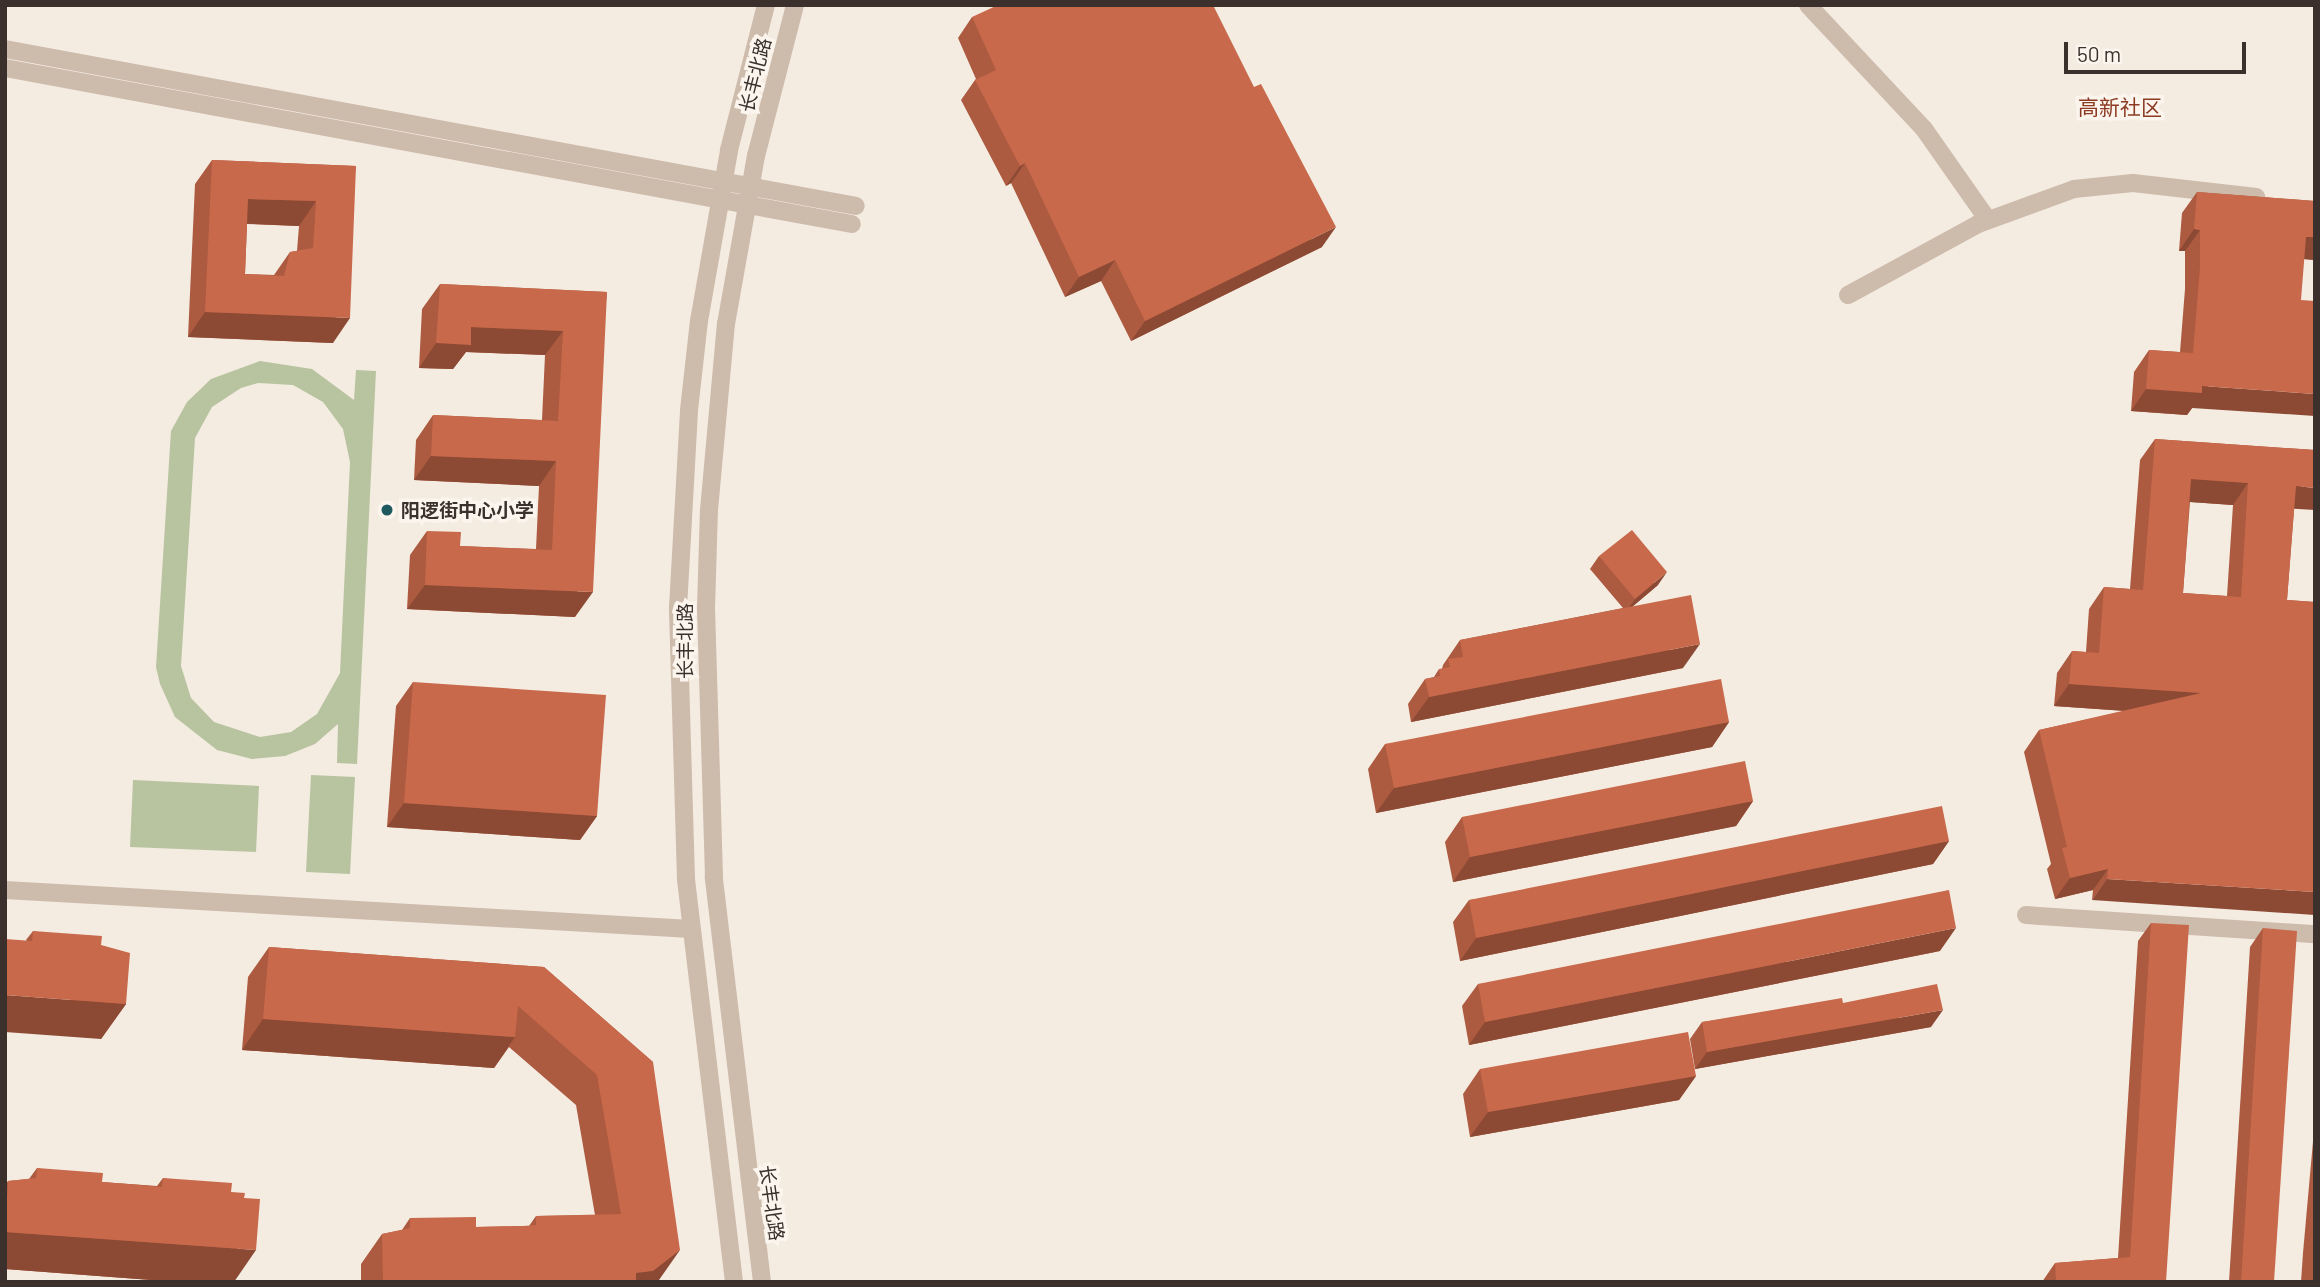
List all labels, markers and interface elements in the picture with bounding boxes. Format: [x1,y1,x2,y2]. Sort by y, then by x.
scale bar [2068,28,2250,72]
street label: 长丰北路 [735,35,775,115]
text: 50 m [2077,41,2121,66]
district label: 高新社区 [2078,94,2162,120]
place label: 阳逻街中心小学 [401,499,534,521]
marker: 阳逻街中心小学 [379,502,395,518]
street label: 长丰北路 [674,603,696,679]
street label: 长丰北路 [755,1164,789,1242]

